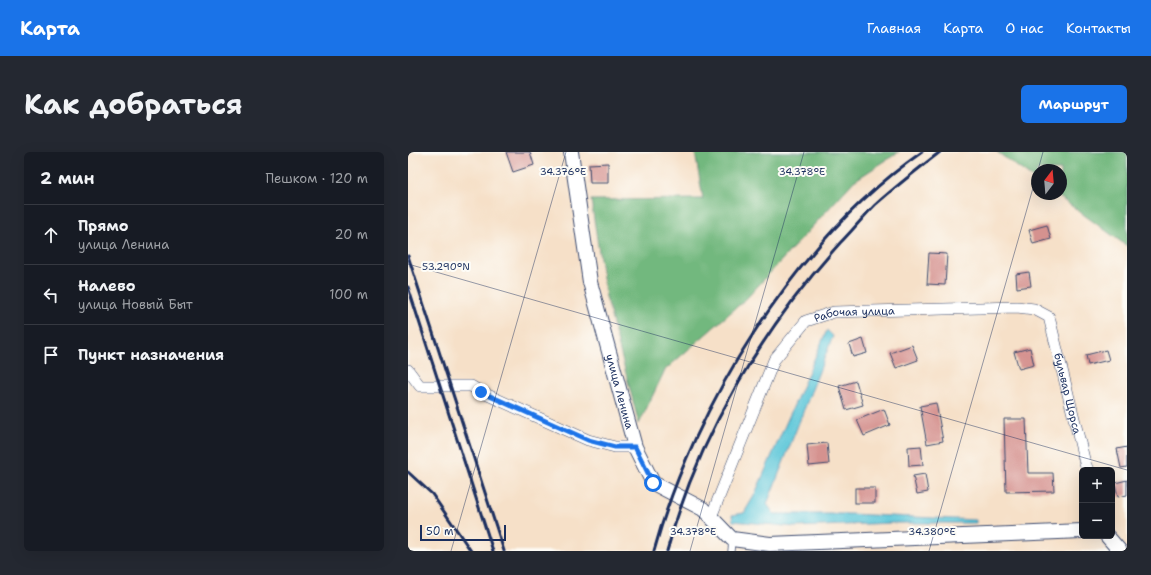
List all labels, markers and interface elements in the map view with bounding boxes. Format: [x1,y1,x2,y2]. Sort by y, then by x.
text: Карта [20,16,80,41]
text: Главная [867,19,921,37]
text: Карта [943,19,983,37]
text: О нас [1005,19,1044,37]
text: Контакты [1066,19,1131,37]
text: Как добраться [24,85,243,123]
button: Маршрут [1021,85,1127,123]
north arrow [1031,164,1067,200]
text: 34.376°E [540,165,586,178]
text: 34.378°E [779,165,825,178]
text: 2 мин [40,167,95,189]
text: Пешком · 120 m [265,170,368,187]
text: Прямо [78,216,128,236]
icon: ahead [40,224,62,246]
text: 20 m [335,226,368,243]
text: улица Ленина [78,236,169,253]
text: 53.290°N [422,260,470,273]
text: Налево [78,276,136,296]
icon: left [40,284,62,306]
text: 100 m [329,286,368,303]
text: улица Новый Быт [78,296,193,313]
street label: Рабочая улица [812,303,895,326]
icon: arrive [40,344,62,366]
text: Пункт назначения [78,345,224,365]
street label: бульвар Щорса [1051,351,1085,436]
street label: улица Ленина [602,352,637,431]
route end [472,383,490,401]
map controls [1079,467,1115,539]
button: + [1079,467,1115,503]
route start [644,474,662,492]
button: − [1079,503,1115,539]
scale bar [420,523,506,542]
text: 50 m [426,524,454,539]
text: 34.378°E [670,525,716,538]
text: 34.380°E [908,525,956,538]

